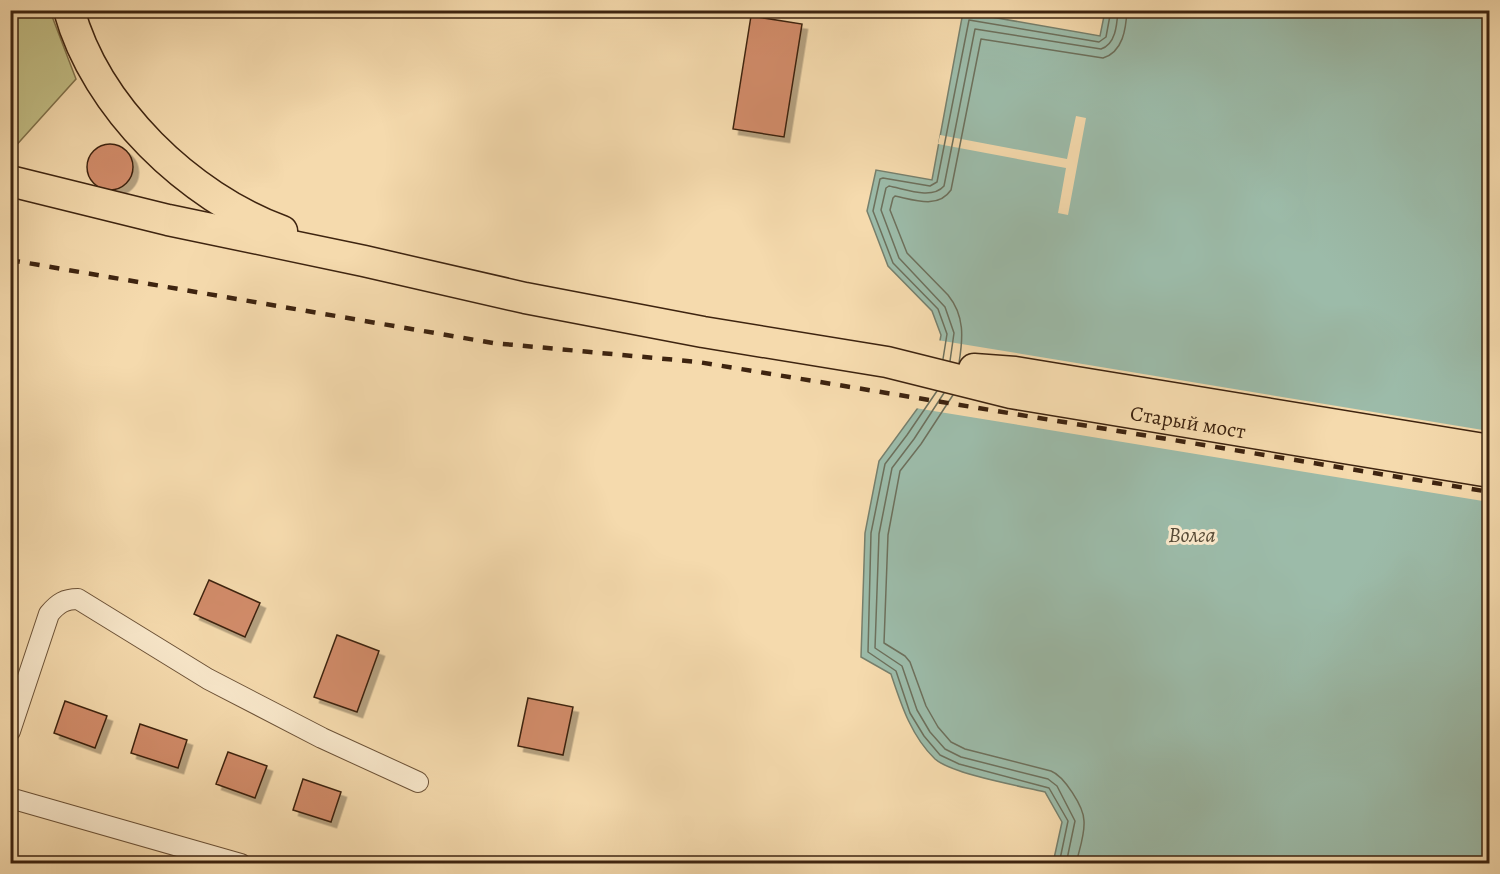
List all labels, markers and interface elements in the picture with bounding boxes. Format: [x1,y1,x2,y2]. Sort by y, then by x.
street label: Старый мост [1128,399,1248,446]
water label: Волга [1168,520,1216,550]

